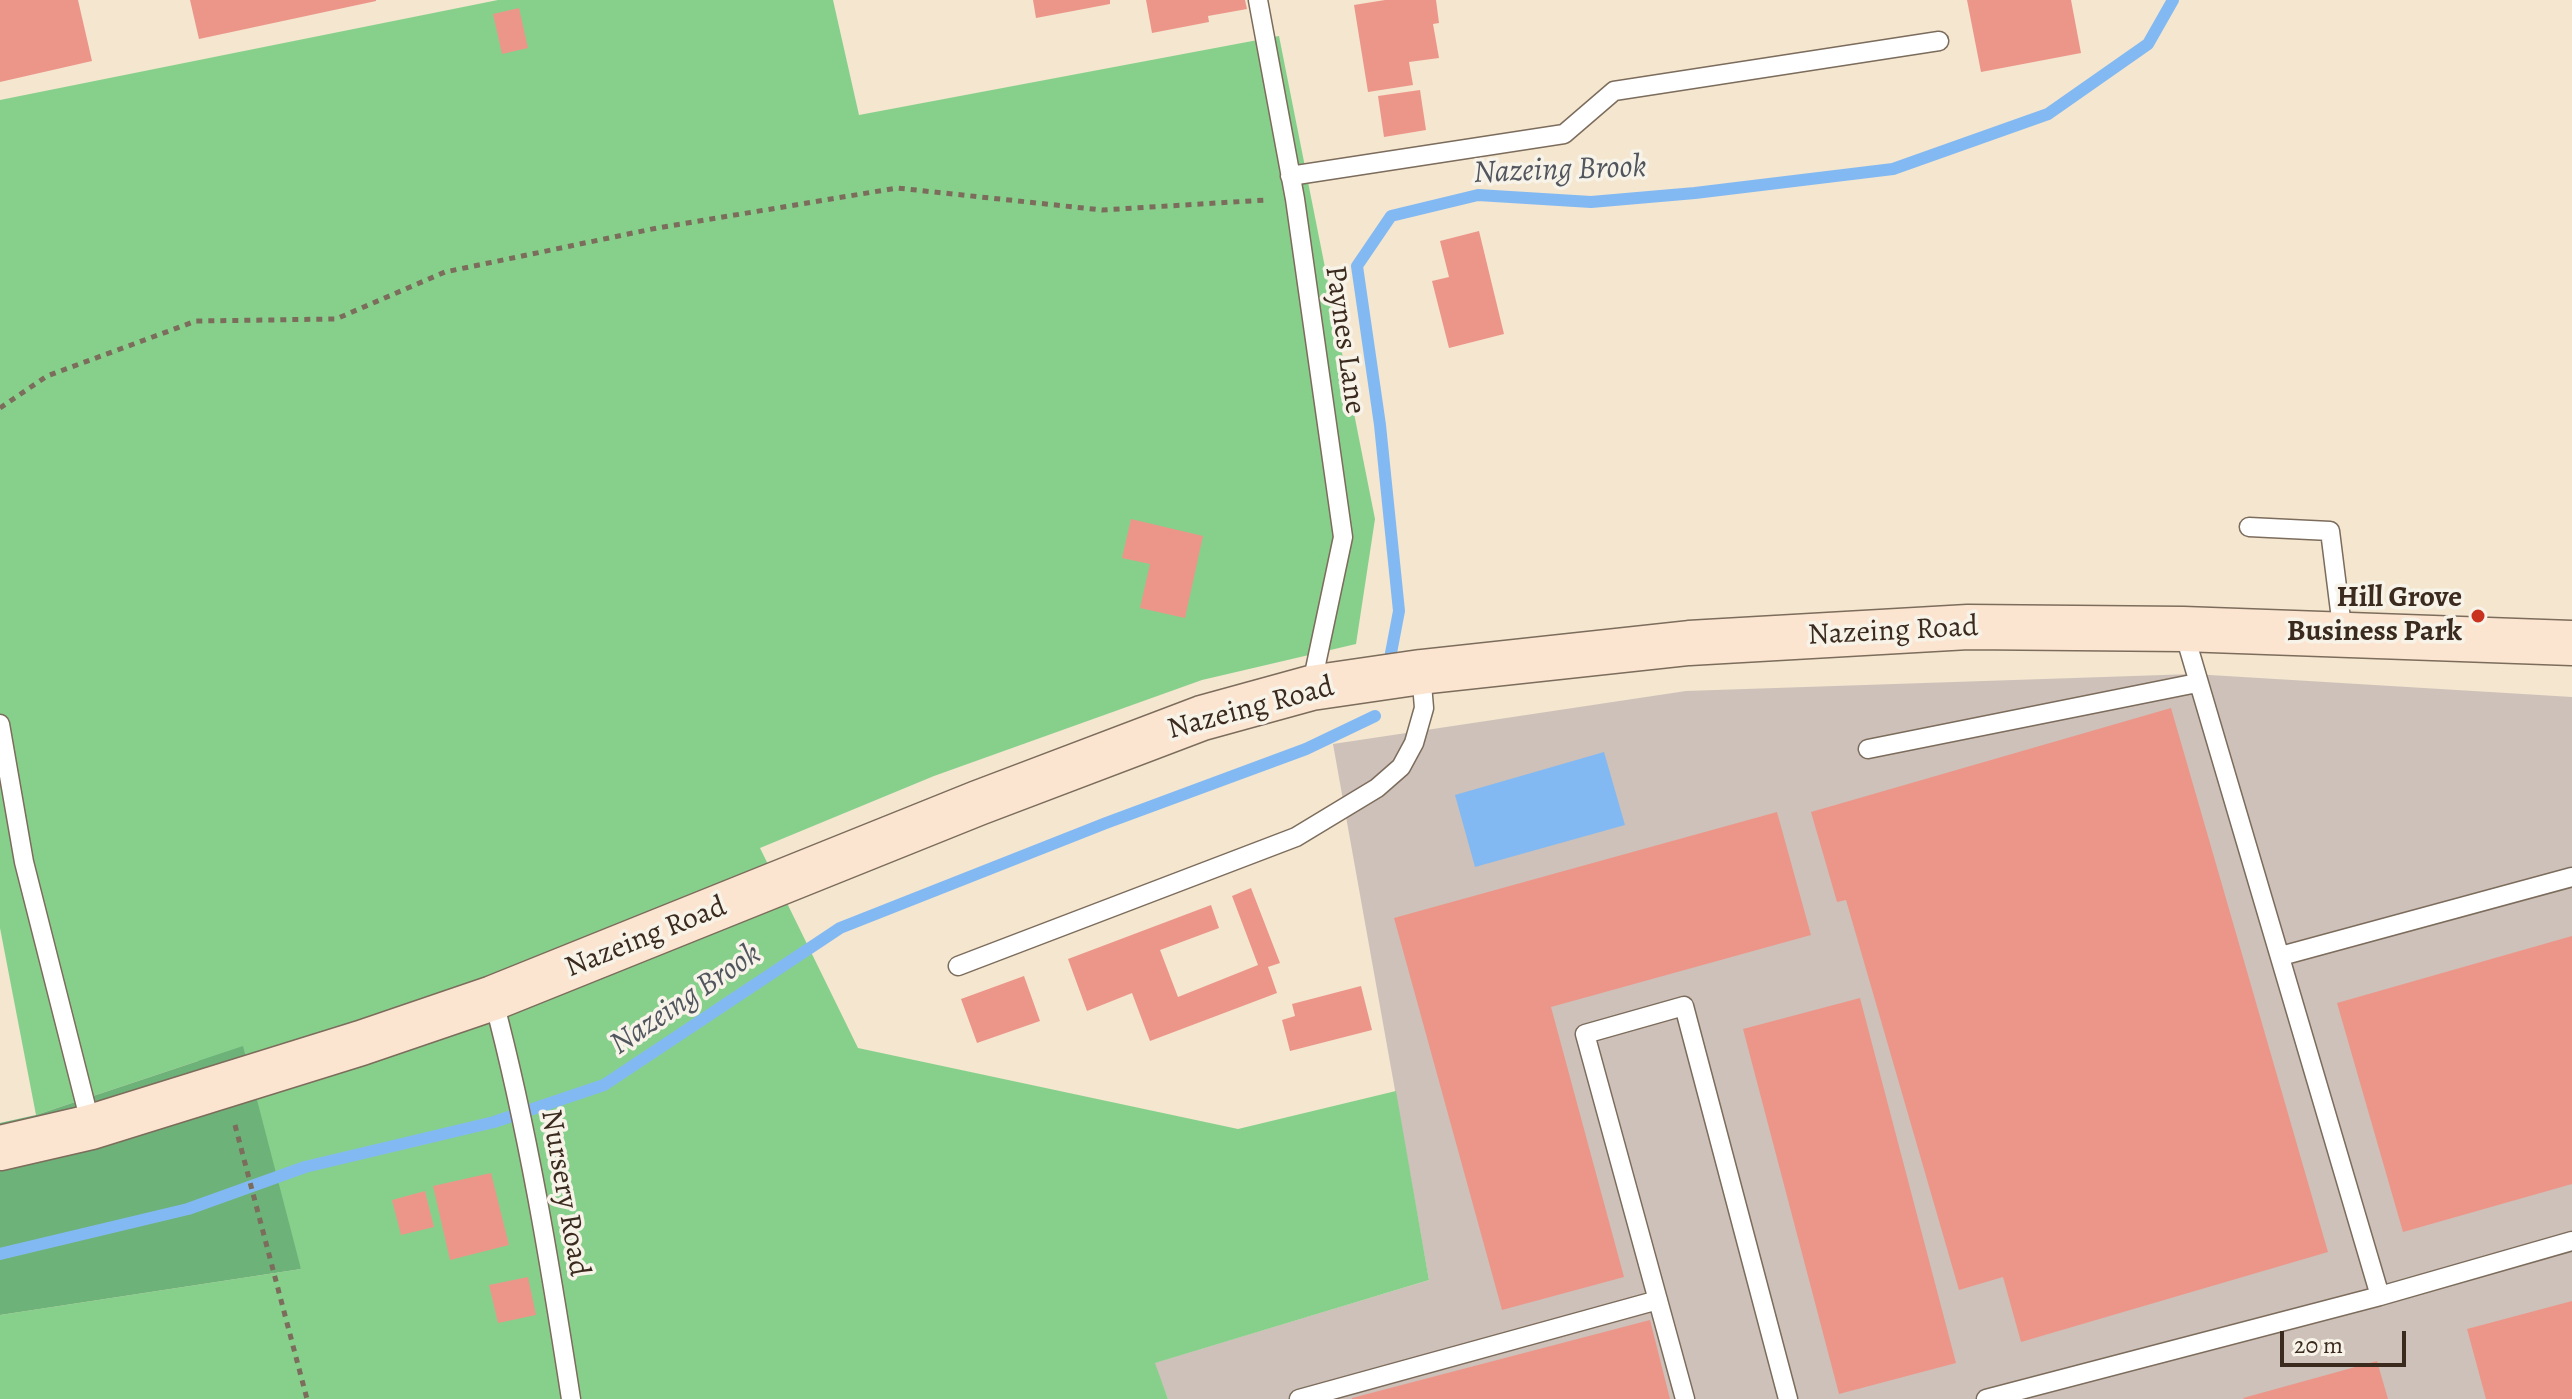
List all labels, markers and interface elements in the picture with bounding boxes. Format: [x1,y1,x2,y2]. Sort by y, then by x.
water label: Nazeing Brook [1473,149,1647,193]
street label: Paynes Lane [1316,263,1372,417]
place label: Hill Grove Business Park [2287,581,2462,652]
marker: Hill Grove Business Park [2469,607,2487,625]
street label: Nazeing Road [1807,610,1979,654]
street label: Nazeing Road [1164,670,1338,748]
street label: Nazeing Road [560,889,732,987]
water label: Nazeing Brook [603,936,769,1064]
street label: Nursery Road [532,1107,596,1279]
scale bar [2284,1315,2410,1365]
text: 20 m [2294,1329,2343,1361]

